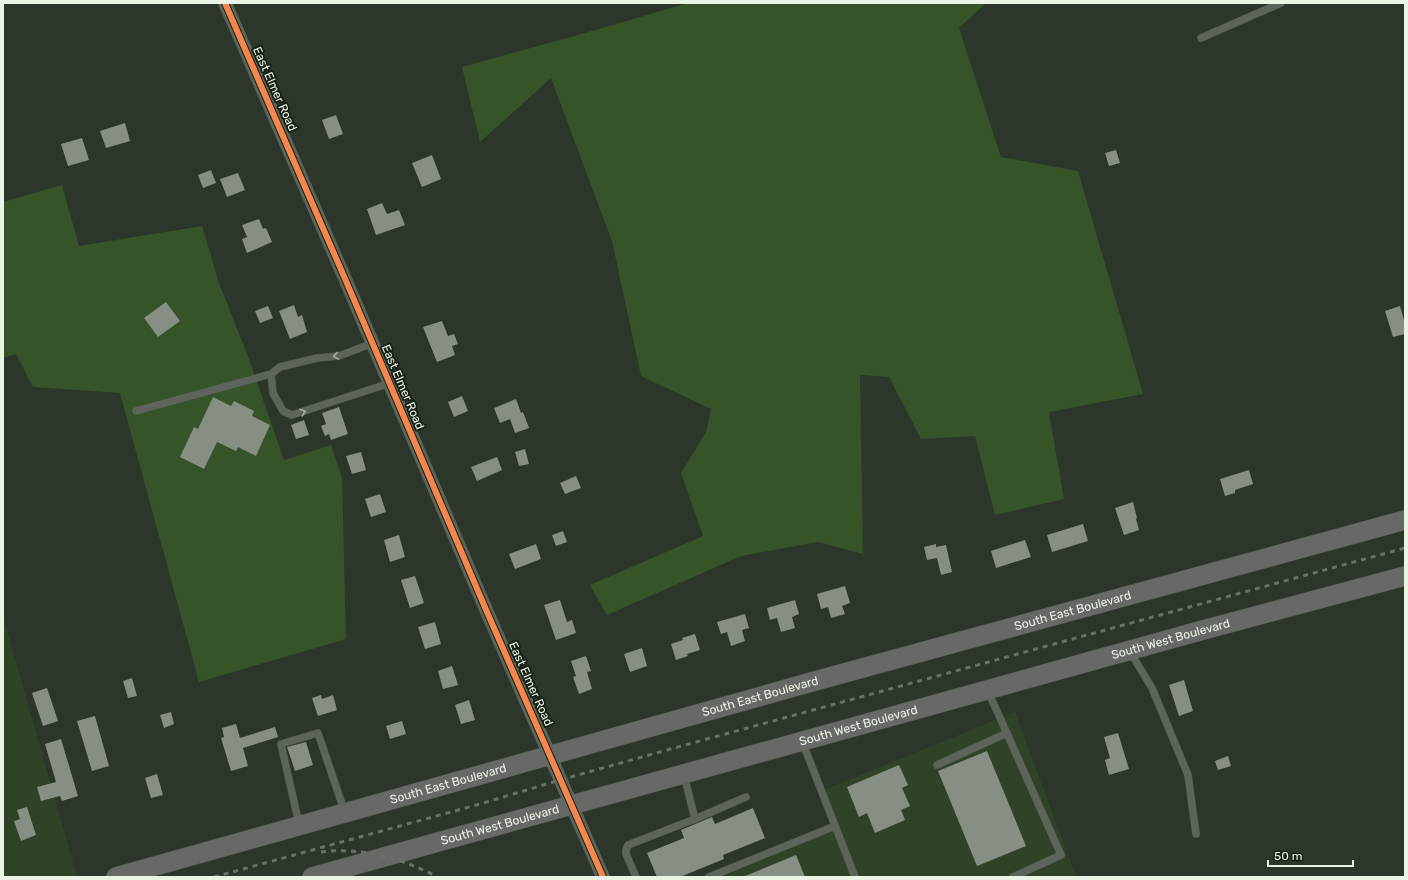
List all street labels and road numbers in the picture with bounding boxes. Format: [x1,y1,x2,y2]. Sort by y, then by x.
street label: East Elmer Road [250,45,300,133]
street label: East Elmer Road [379,342,427,432]
street label: South East Boulevard [1013,588,1133,633]
street label: South West Boulevard [1110,616,1232,662]
street label: East Elmer Road [506,640,556,728]
street label: South East Boulevard [700,673,820,719]
street label: South West Boulevard [798,702,919,749]
street label: South East Boulevard [388,761,508,807]
street label: South West Boulevard [439,802,561,848]

